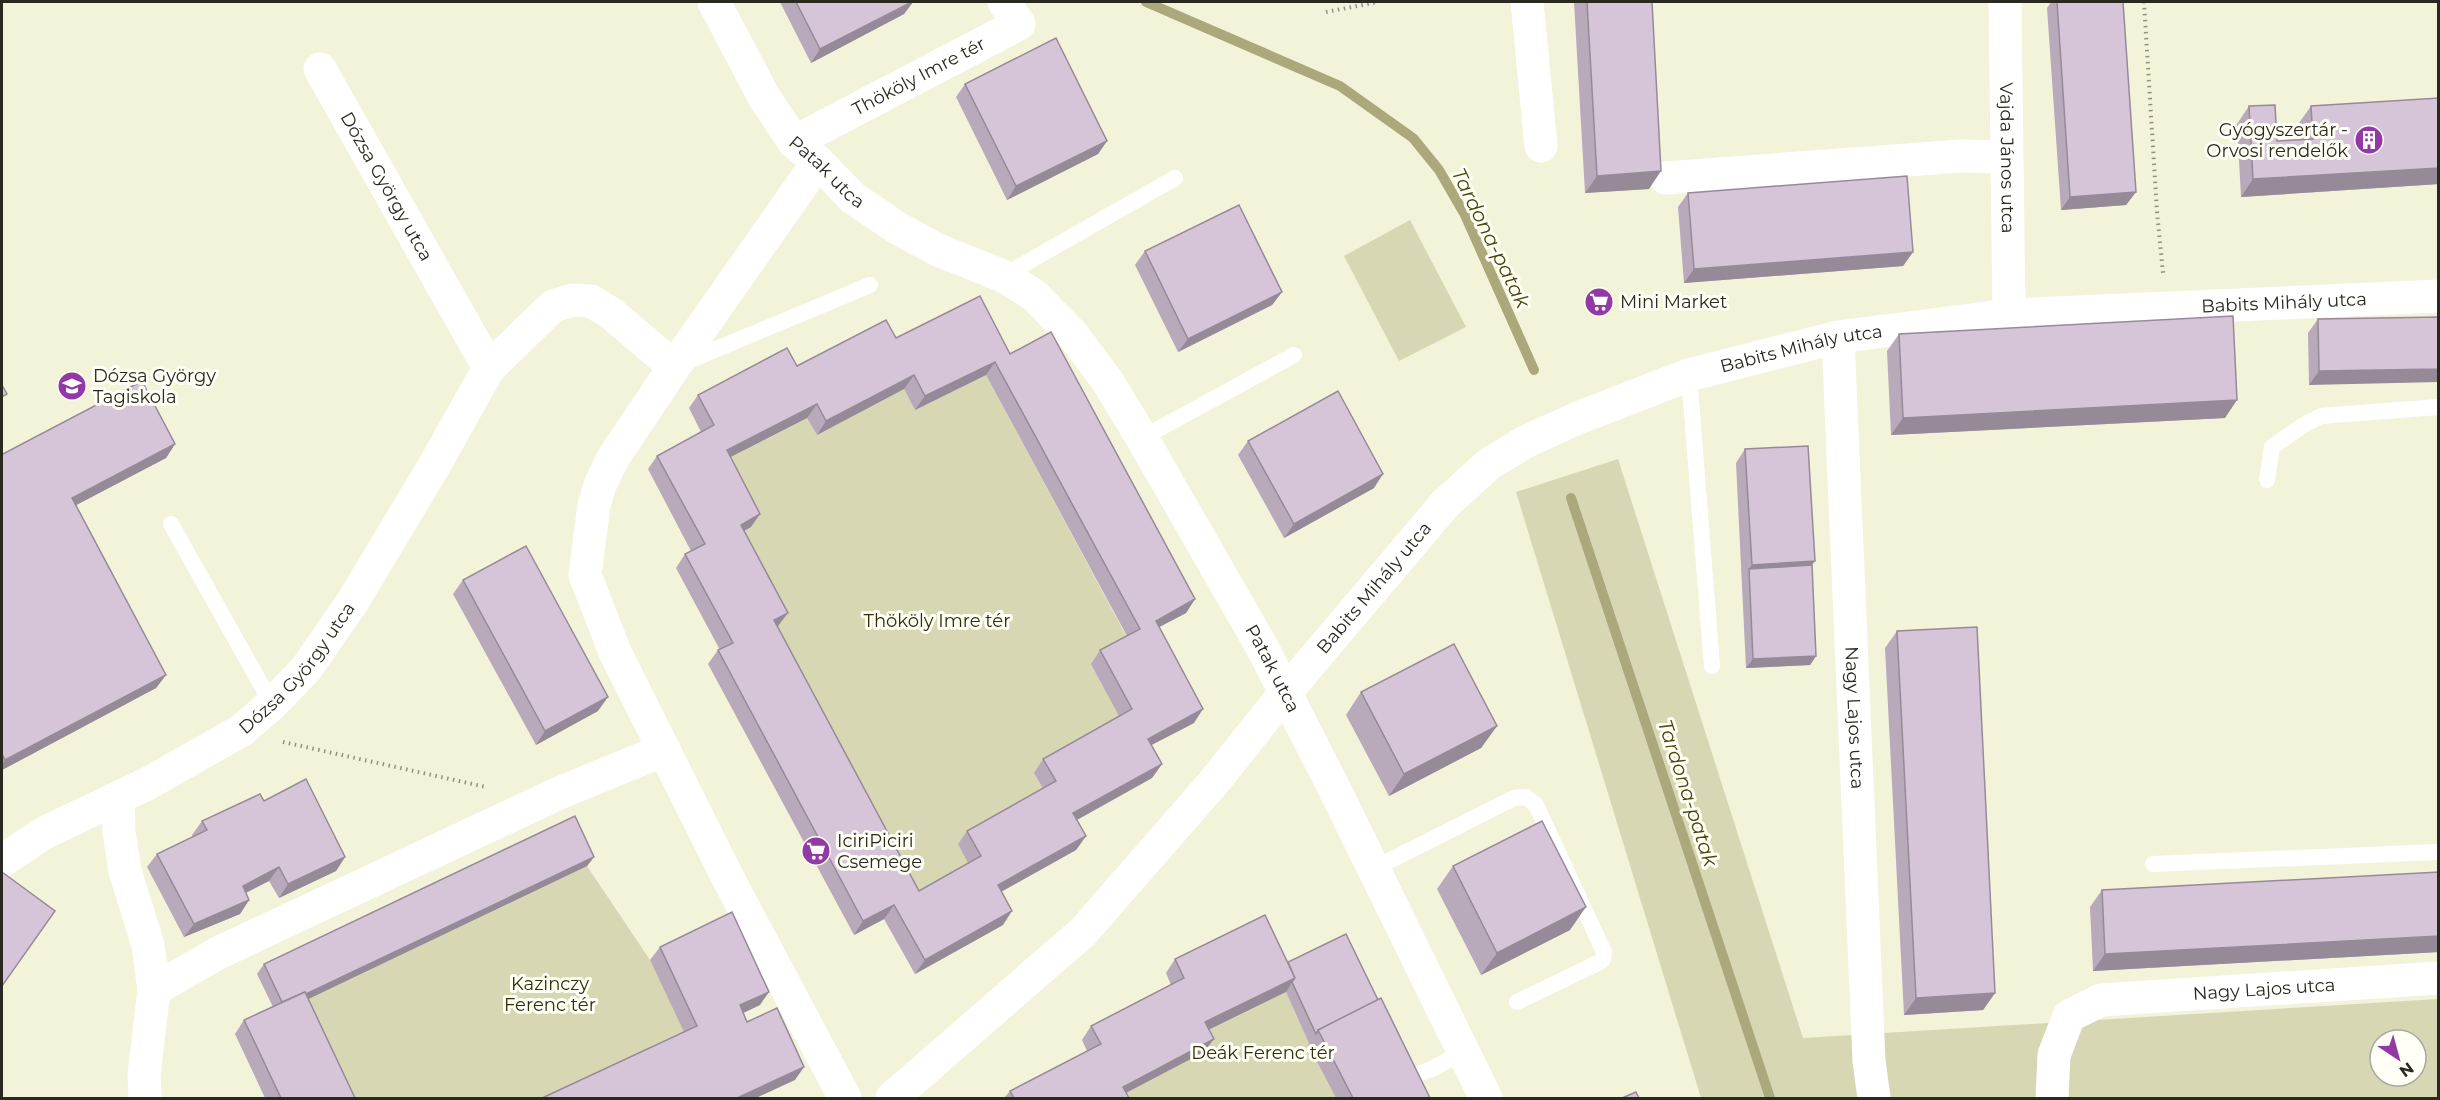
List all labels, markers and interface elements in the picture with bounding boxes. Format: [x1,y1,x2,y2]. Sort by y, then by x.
street label: Thököly Imre tér [849,33,989,120]
street label: Vajda János utca [1995,82,2019,234]
street label: Dózsa György utca [336,108,437,265]
place label: Gyógyszertár - Orvosi rendelők [2206,119,2348,162]
building icon: Gyógyszertár - Orvosi rendelők [2353,124,2385,156]
street label: Patak utca [784,131,868,213]
water label: Tardona-patak [1447,164,1536,313]
supermarket icon: Mini Market [1583,286,1615,318]
street label: Babits Mihály utca [2201,288,2367,317]
place label: Mini Market [1620,291,1727,313]
street label: Babits Mihály utca [1718,320,1884,378]
place label: Dózsa György Tagiskola [93,365,216,408]
school or university icon: Dózsa György Tagiskola [56,370,88,402]
street label: Babits Mihály utca [1312,517,1436,658]
street label: Dózsa György utca [234,598,360,739]
park label: Thököly Imre tér [864,610,1010,632]
street label: Patak utca [1240,621,1305,716]
street label: Nagy Lajos utca [1840,646,1868,789]
water label: Tardona-patak [1653,717,1723,870]
place label: IciriPiciri Csemege [837,830,922,873]
supermarket icon: IciriPiciri Csemege [800,835,832,867]
park label: Kazinczy Ferenc tér [504,973,596,1016]
street label: Nagy Lajos utca [2192,974,2336,1005]
north arrow [2368,1028,2428,1088]
park label: Deák Ferenc tér [1191,1042,1335,1064]
text: N [2396,1058,2417,1081]

